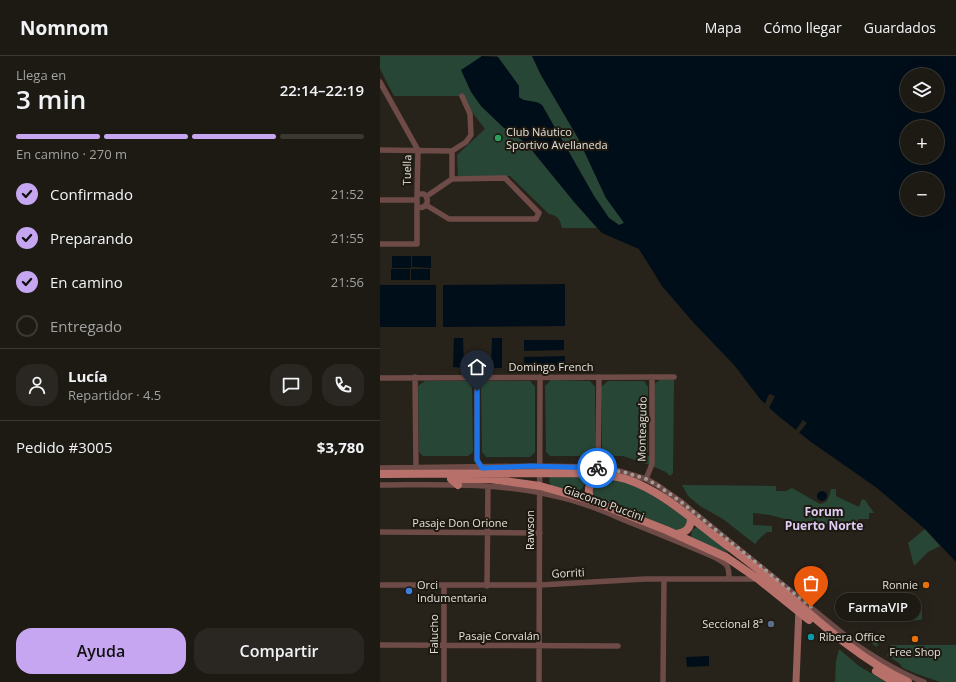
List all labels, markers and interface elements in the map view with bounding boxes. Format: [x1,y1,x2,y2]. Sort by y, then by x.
text: Nomnom [20,15,109,41]
text: Mapa [705,18,741,37]
text: Cómo llegar [763,18,842,37]
text: Guardados [864,18,936,37]
text: Llega en [16,66,66,84]
map controls [900,68,944,216]
button: layers [900,68,944,112]
text: 22:14–22:19 [280,80,364,100]
text: 3 min [16,81,86,117]
button: + [900,120,944,164]
place label: Club Náutico Sportivo Avellaneda [506,124,608,152]
marker: Club Náutico Sportivo Avellaneda [493,133,503,143]
text: En camino · 270 m [16,145,127,163]
street label: Tuella [399,155,414,185]
button: − [900,172,944,216]
icon: check [16,183,38,205]
text: Confirmado [50,184,133,204]
text: 21:52 [331,185,364,203]
icon: check [16,227,38,249]
text: Preparando [50,228,133,248]
text: 21:55 [331,229,364,247]
icon: check [16,271,38,293]
text: En camino [50,272,123,292]
text: 21:56 [331,273,364,291]
text: Entregado [50,316,122,336]
pin [460,350,494,391]
icon: home [466,356,488,378]
street label: Domingo French [509,359,593,374]
button: person [16,364,58,406]
button: chat [270,364,312,406]
button: phone [322,364,364,406]
text: Lucía [68,366,108,386]
text: Repartidor · 4.5 [68,386,161,404]
street label: Monteagudo [633,396,650,462]
text: Pedido #3005 [16,437,113,457]
text: $3,780 [317,437,364,457]
courier [577,448,617,488]
icon: bike [586,457,608,479]
street label: Giacomo Puccini [562,481,647,524]
district label: Forum Puerto Norte [785,503,863,534]
street label: Rawson [522,510,537,550]
street label: Pasaje Don Orione [412,515,508,530]
street label: Gorriti [551,564,585,581]
pin [794,566,828,607]
icon: bag [800,572,822,594]
place label: Orci Indumentaria [417,577,487,605]
place label: Ronnie [882,577,918,592]
marker: Ronnie [921,580,931,590]
marker: Orci Indumentaria [404,586,414,596]
callout: FarmaVIP [835,593,921,621]
text: FarmaVIP [848,598,908,616]
street label: Falucho [426,614,441,654]
place label: Seccional 8ª [702,616,763,631]
marker: Seccional 8ª [766,619,776,629]
button: Ayuda [16,628,186,674]
button: Compartir [194,628,364,674]
street label: Pasaje Corvalán [458,628,540,643]
place label: Ribera Office [819,629,885,644]
marker: Ribera Office [806,632,816,642]
marker: Free Shop [910,634,920,644]
place label: Free Shop [889,644,941,659]

